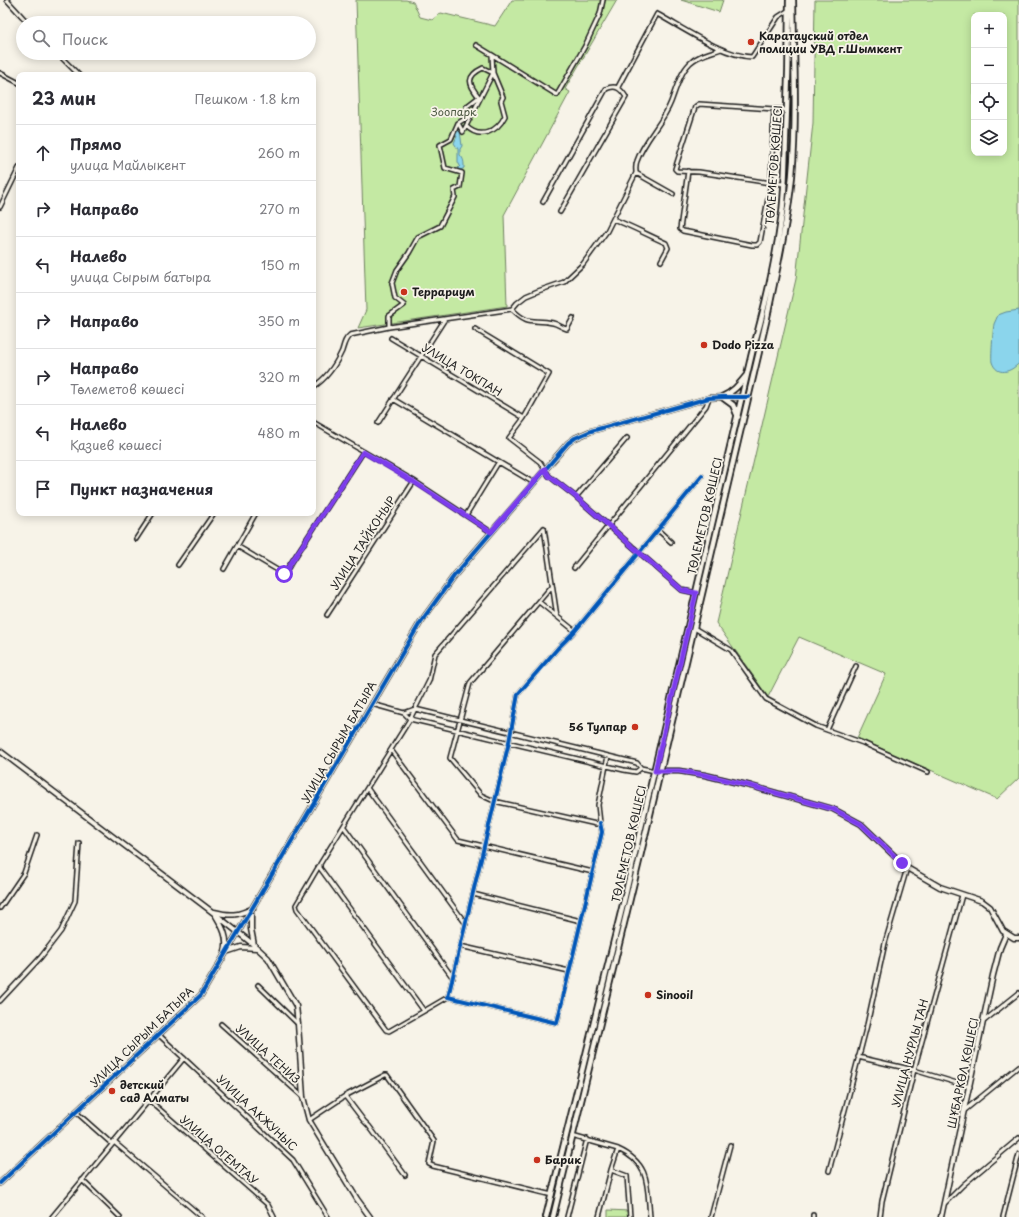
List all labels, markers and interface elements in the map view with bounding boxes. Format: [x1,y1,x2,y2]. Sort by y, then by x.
map controls [971,12,1007,156]
button: + [971,12,1007,48]
search box [16,16,316,60]
icon: search [30,27,52,49]
text: Поиск [62,27,108,50]
place label: Каратауский отдел полиции УВД г.Шымкент [759,27,903,57]
marker: Каратауский отдел полиции УВД г.Шымкент [746,37,756,47]
button: − [971,48,1007,84]
button: locate [971,84,1007,120]
text: 23 мин [32,85,96,111]
text: Пешком · 1.8 km [194,89,300,108]
park label: Зоопарк [430,103,477,120]
street label: ТӨЛЕМЕТОВ КӨШЕСІ [761,105,786,225]
button: layers [971,120,1007,156]
text: Прямо [70,132,121,155]
icon: ahead [32,142,54,164]
text: 260 m [258,143,300,162]
text: улица Майлыкент [70,155,186,174]
text: Направо [70,197,139,220]
icon: right [32,198,54,220]
text: 270 m [259,199,300,218]
text: Налево [70,244,127,267]
icon: left [32,254,54,276]
text: 150 m [261,255,300,274]
text: улица Сырым батыра [70,267,211,286]
place label: Террариум [412,283,475,300]
marker: Террариум [399,287,409,297]
text: Направо [70,309,139,332]
icon: right [32,310,54,332]
text: 350 m [258,311,300,330]
place label: Dodo Pizza [712,336,775,353]
street label: УЛИЦА ТОКПАН [419,339,506,400]
marker: Dodo Pizza [699,340,709,350]
text: Направо [70,356,139,379]
icon: right [32,366,54,388]
text: 320 m [258,367,300,386]
text: Төлеметов көшесі [70,379,184,398]
text: Налево [70,412,127,435]
icon: left [32,422,54,444]
text: 480 m [258,423,300,442]
text: Қазиев көшесі [70,435,162,454]
street label: ТӨЛЕМЕТОВ КӨШЕСІ [683,456,726,576]
text: Пункт назначения [70,477,213,500]
icon: arrive [32,478,54,500]
street label: УЛИЦА ТАЙКОНЫР [326,492,399,593]
route start [275,565,293,583]
street label: УЛИЦА СЫРЫМ БАТЫРА [297,677,381,806]
place label: 56 Тулпар [569,718,627,735]
marker: 56 Тулпар [630,722,640,732]
street label: ТӨЛЕМЕТОВ КӨШЕСІ [607,784,650,904]
route end [893,854,911,872]
street label: УЛИЦА СЫРЫМ БАТЫРА [86,982,198,1091]
place label: Sinooil [656,986,693,1003]
marker: Sinooil [643,990,653,1000]
street label: УЛИЦА НУРЛЫ ТАН [887,997,932,1109]
street label: ШҰБАРКӨЛ КӨШЕСІ [942,1016,983,1130]
street label: УЛИЦА ТЕНИЗ [232,1020,304,1087]
street label: УЛИЦА АКЖУНЫС [213,1071,302,1155]
place label: детский сад Алматы [120,1076,189,1106]
marker: детский сад Алматы [107,1086,117,1096]
street label: УЛИЦА ОГЕМТАУ [177,1111,262,1188]
place label: Барик [545,1151,582,1168]
marker: Барик [532,1155,542,1165]

